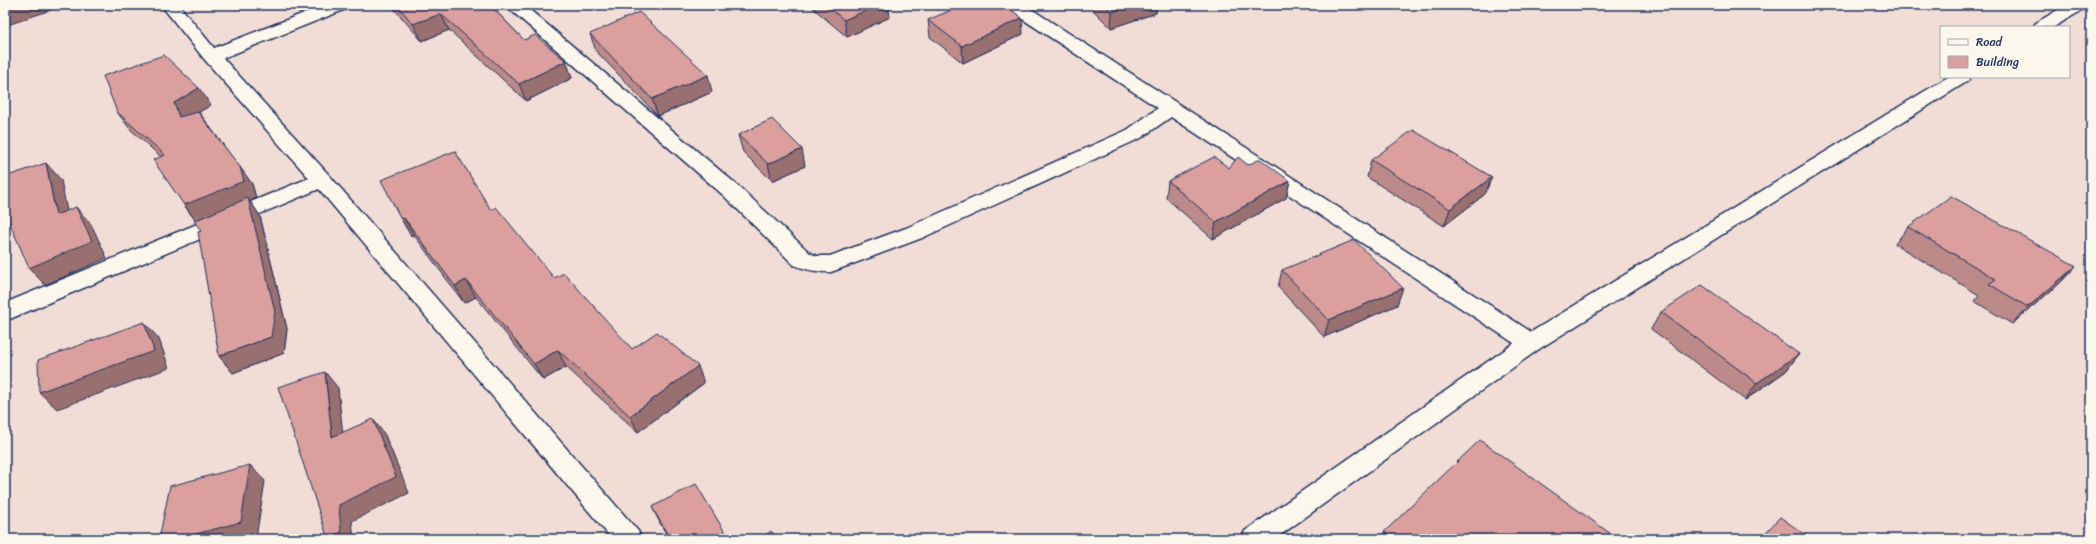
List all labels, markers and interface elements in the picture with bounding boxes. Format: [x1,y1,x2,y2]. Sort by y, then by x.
legend [1940,26,2070,78]
text: Road [1976,31,2003,53]
text: Building [1976,51,2019,73]

